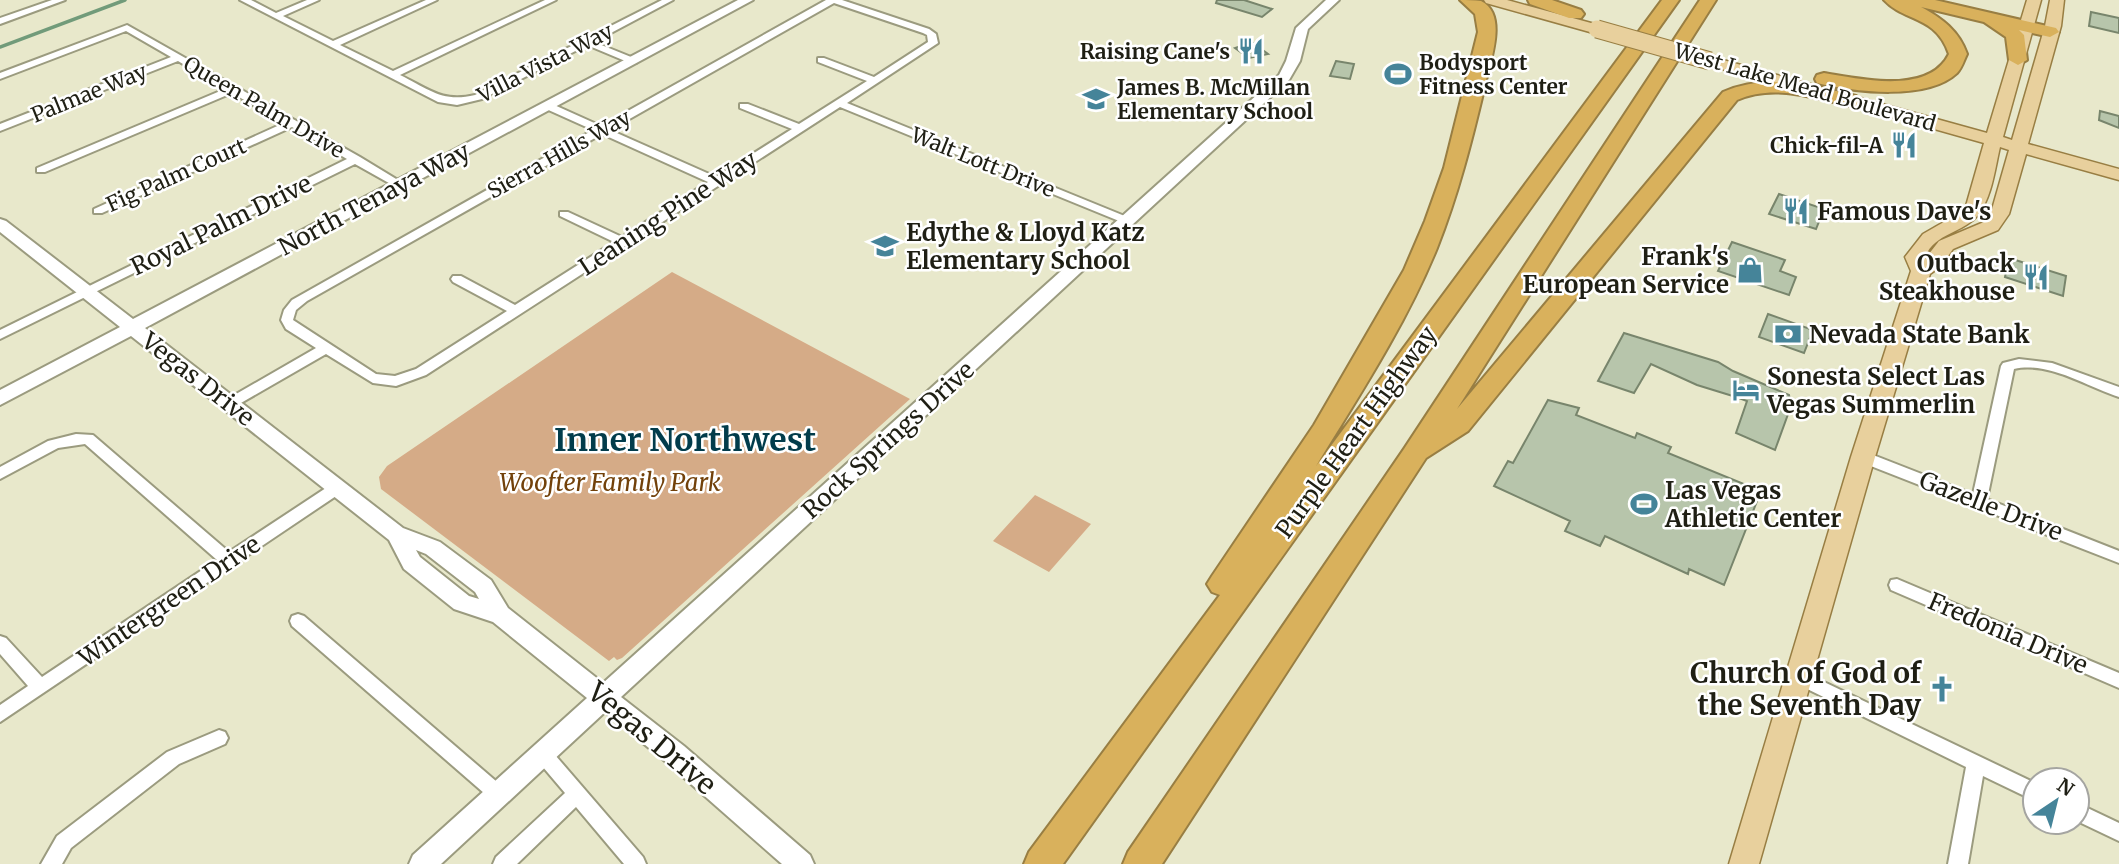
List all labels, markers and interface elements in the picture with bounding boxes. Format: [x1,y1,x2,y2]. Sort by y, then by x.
street label: Villa Vista Way [472,17,618,109]
restaurant icon: Raising Cane's [1236,36,1266,66]
street label: West Lake Mead Boulevard [1670,36,1939,137]
place label: Raising Cane's [1080,38,1230,65]
place label: Bodysport Fitness Center [1419,49,1568,100]
street label: Queen Palm Drive [179,50,349,164]
street label: Palmae Way [27,57,152,128]
sports icon: Bodysport Fitness Center [1383,59,1413,89]
place label: James B. McMillan Elementary School [1116,74,1313,125]
school or university icon: James B. McMillan Elementary School [1081,84,1111,114]
street label: Sierra Hills Way [483,103,636,205]
street label: Walt Lott Drive [906,121,1059,203]
restaurant icon: Chick-fil-A [1889,130,1919,160]
street label: Fig Palm Court [102,132,250,218]
place label: Chick-fil-A [1770,132,1884,159]
street label: North Tenaya Way [273,135,475,263]
street label: Leaning Pine Way [573,144,763,282]
street label: Royal Palm Drive [125,168,317,282]
restaurant icon: Famous Dave's [1781,196,1811,226]
place label: Famous Dave's [1817,196,1991,227]
place label: Edythe & Lloyd Katz Elementary School [906,217,1145,276]
school or university icon: Edythe & Lloyd Katz Elementary School [870,231,900,261]
place label: Frank's European Service [1523,241,1729,300]
place label: Outback Steakhouse [1879,248,2015,307]
shop icon: Frank's European Service [1735,255,1765,285]
restaurant icon: Outback Steakhouse [2021,262,2051,292]
bank icon: Nevada State Bank [1773,319,1803,349]
place label: Nevada State Bank [1809,319,2030,350]
street label: Purple Heart Highway [1269,320,1443,544]
street label: Vegas Drive [135,325,261,433]
street label: Rock Springs Drive [796,355,980,525]
place label: Sonesta Select Las Vegas Summerlin [1766,361,1985,420]
hotel icon: Sonesta Select Las Vegas Summerlin [1731,375,1761,405]
district label: Inner Northwest [554,420,816,460]
street label: Gazelle Drive [1915,464,2067,548]
park label: Woofter Family Park [499,467,721,498]
place label: Las Vegas Athletic Center [1664,475,1841,534]
sports icon: Las Vegas Athletic Center [1629,489,1659,519]
street label: Wintergreen Drive [71,529,266,674]
street label: Fredonia Drive [1924,585,2092,681]
place label: Church of God of the Seventh Day [1690,655,1923,723]
street label: Vegas Drive [580,673,724,802]
church icon: Church of God of the Seventh Day [1927,674,1957,704]
north arrow [2021,766,2091,836]
text: N [2053,773,2079,801]

